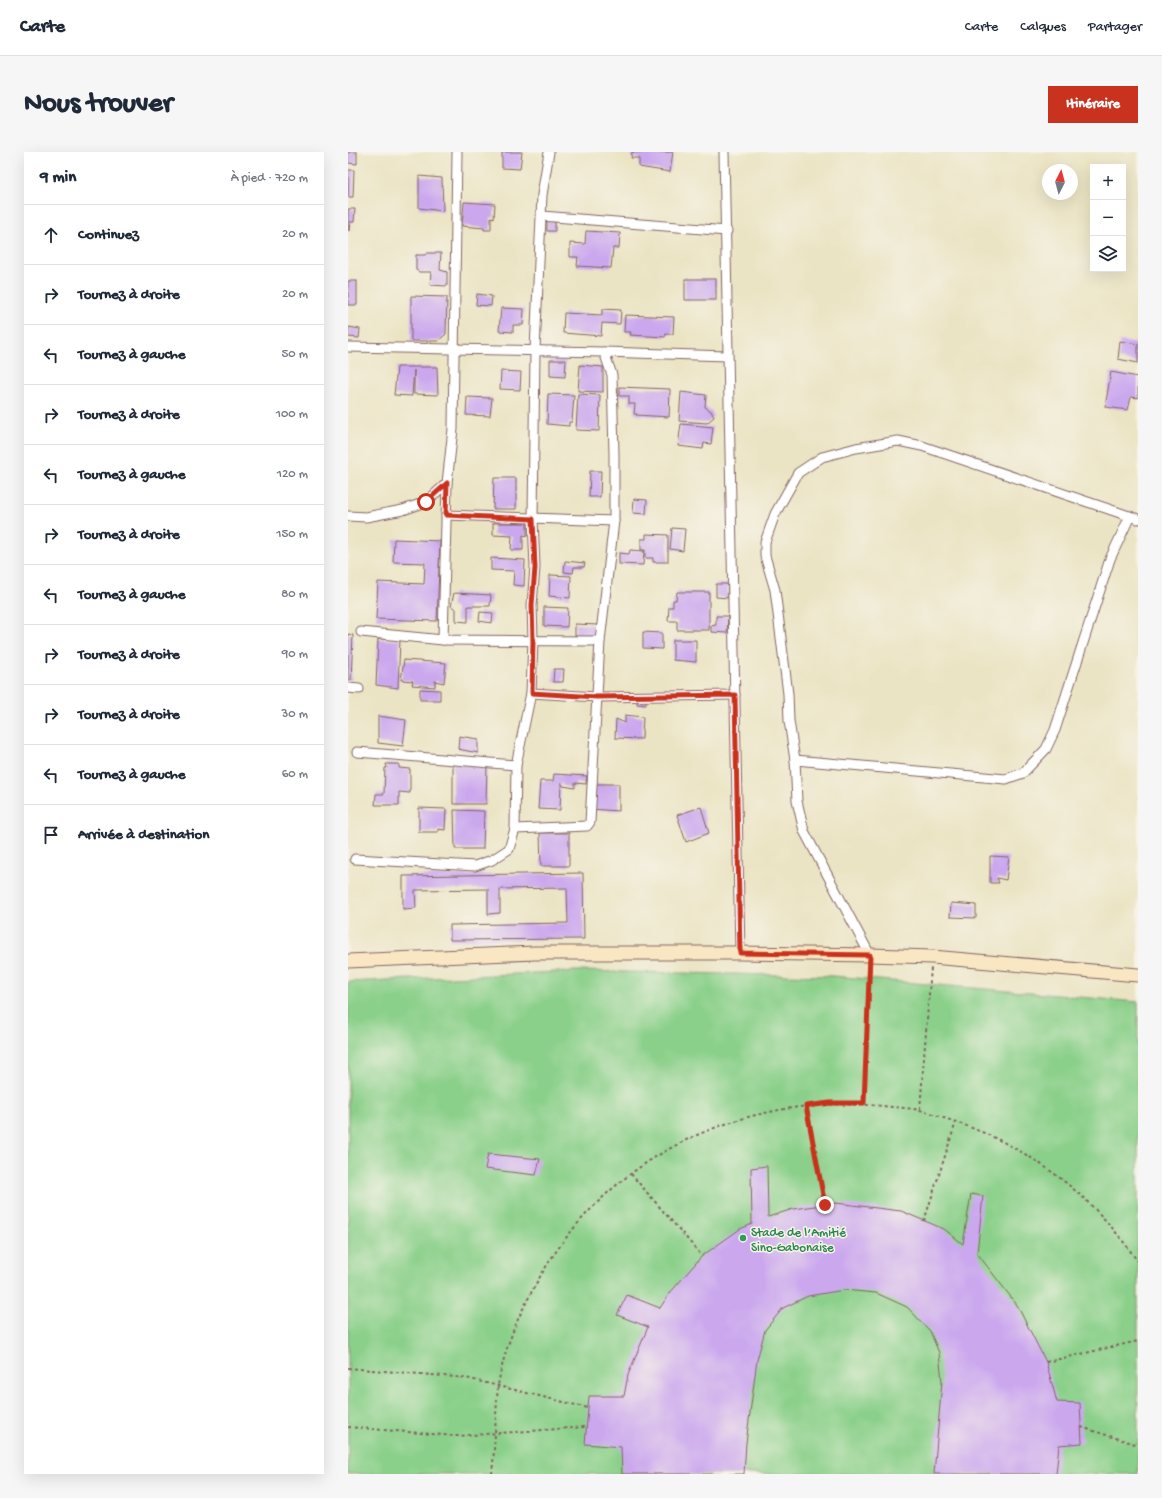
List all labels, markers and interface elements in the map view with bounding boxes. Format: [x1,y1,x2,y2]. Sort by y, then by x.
text: Carte [20,16,65,39]
text: Carte [965,19,998,36]
text: Calques [1020,19,1066,36]
text: Partager [1088,19,1142,36]
button: Itinéraire [1048,86,1138,123]
text: Nous trouver [24,88,173,121]
north arrow [1042,164,1078,200]
map controls [1090,164,1126,272]
button: + [1090,164,1126,200]
text: 9 min [40,168,76,188]
text: À pied · 720 m [231,171,308,186]
button: − [1090,200,1126,236]
icon: ahead [40,224,62,246]
text: Continuez [78,226,139,244]
text: 20 m [282,227,308,242]
button: layers [1090,236,1126,272]
icon: right [40,284,62,306]
text: Tournez à droite [78,286,180,304]
text: 20 m [282,287,308,302]
icon: left [40,344,62,366]
text: Tournez à gauche [78,346,186,364]
text: 50 m [281,347,308,362]
icon: right [40,404,62,426]
text: Tournez à droite [78,406,180,424]
text: 100 m [276,407,308,422]
icon: left [40,464,62,486]
text: Tournez à gauche [78,466,186,484]
text: 120 m [277,467,308,482]
route start [417,493,435,511]
icon: right [40,524,62,546]
text: Tournez à droite [78,526,180,544]
text: 150 m [276,527,308,542]
icon: left [40,584,62,606]
text: Tournez à gauche [78,586,186,604]
text: 80 m [281,587,308,602]
icon: right [40,644,62,666]
text: Tournez à droite [78,646,180,664]
text: 90 m [282,647,308,662]
icon: right [40,704,62,726]
text: Tournez à droite [78,706,180,724]
text: 30 m [282,707,308,722]
icon: left [40,764,62,786]
text: Tournez à gauche [78,766,186,784]
text: 60 m [282,767,308,782]
icon: arrive [40,824,62,846]
text: Arrivée à destination [78,826,209,844]
route end [816,1196,834,1214]
place label: Stade de l’Amitié Sino-Gabonaise [751,1226,846,1256]
marker: Stade de l’Amitié Sino-Gabonaise [738,1233,748,1243]

